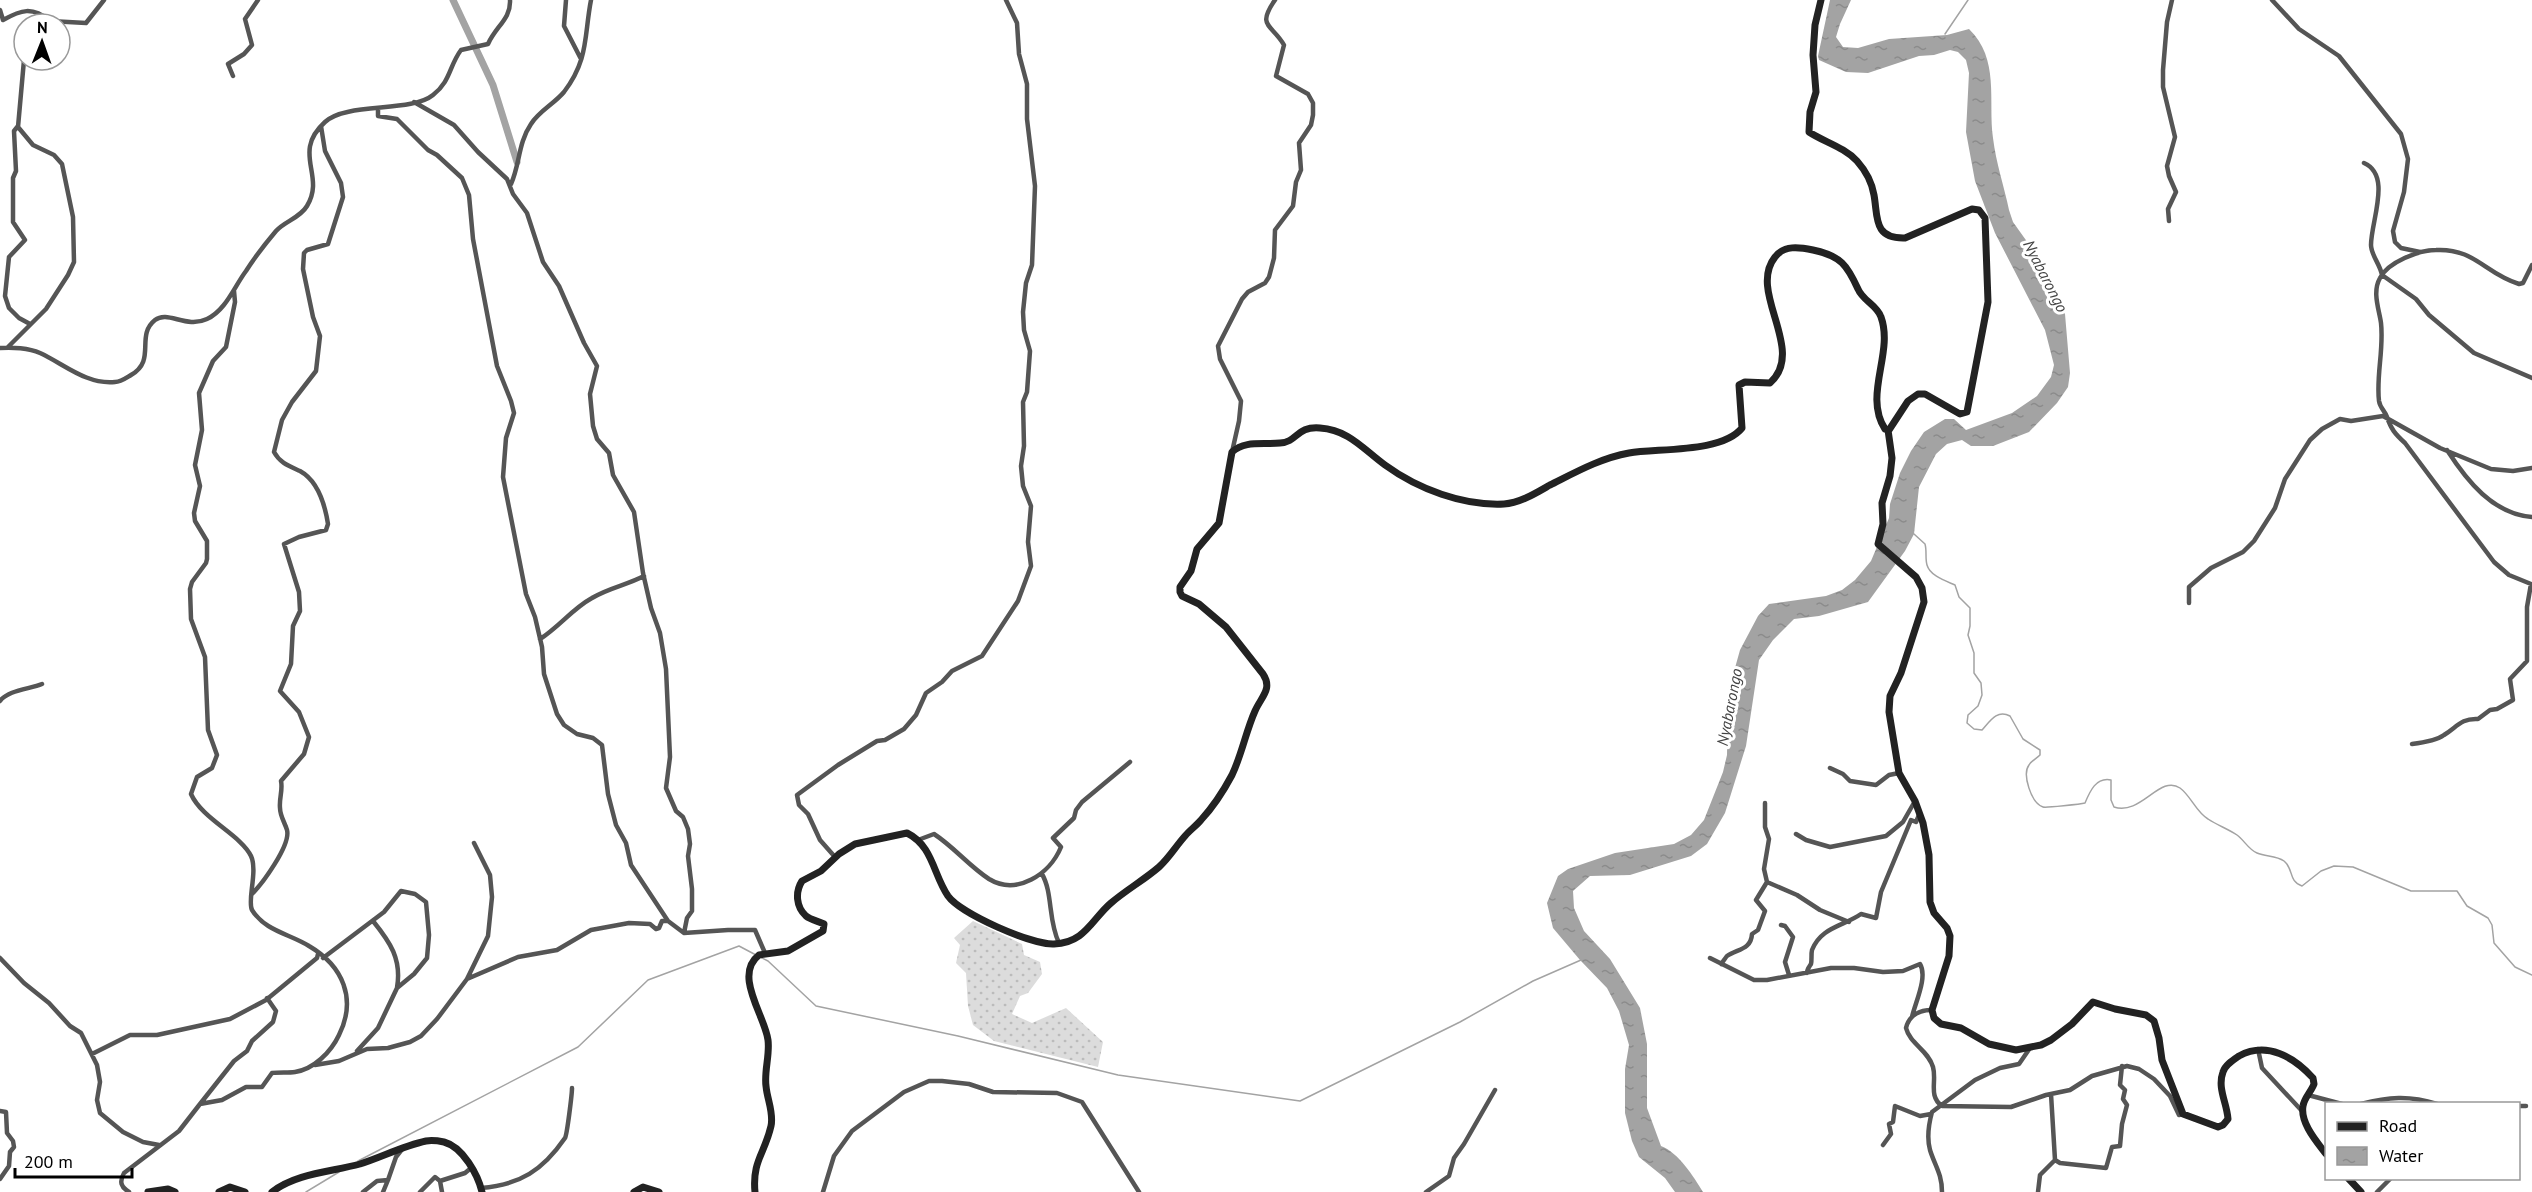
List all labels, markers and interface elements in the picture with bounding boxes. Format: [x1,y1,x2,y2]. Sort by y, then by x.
north arrow [12,12,72,72]
text: N [37,17,48,37]
water label: Nyabarongo [2019,236,2073,316]
water label: Nyabarongo [1712,667,1746,747]
legend [2325,1102,2520,1180]
text: Road [2379,1114,2417,1137]
scale bar [15,1141,132,1179]
text: Water [2379,1144,2423,1167]
text: 200 m [24,1150,73,1173]

